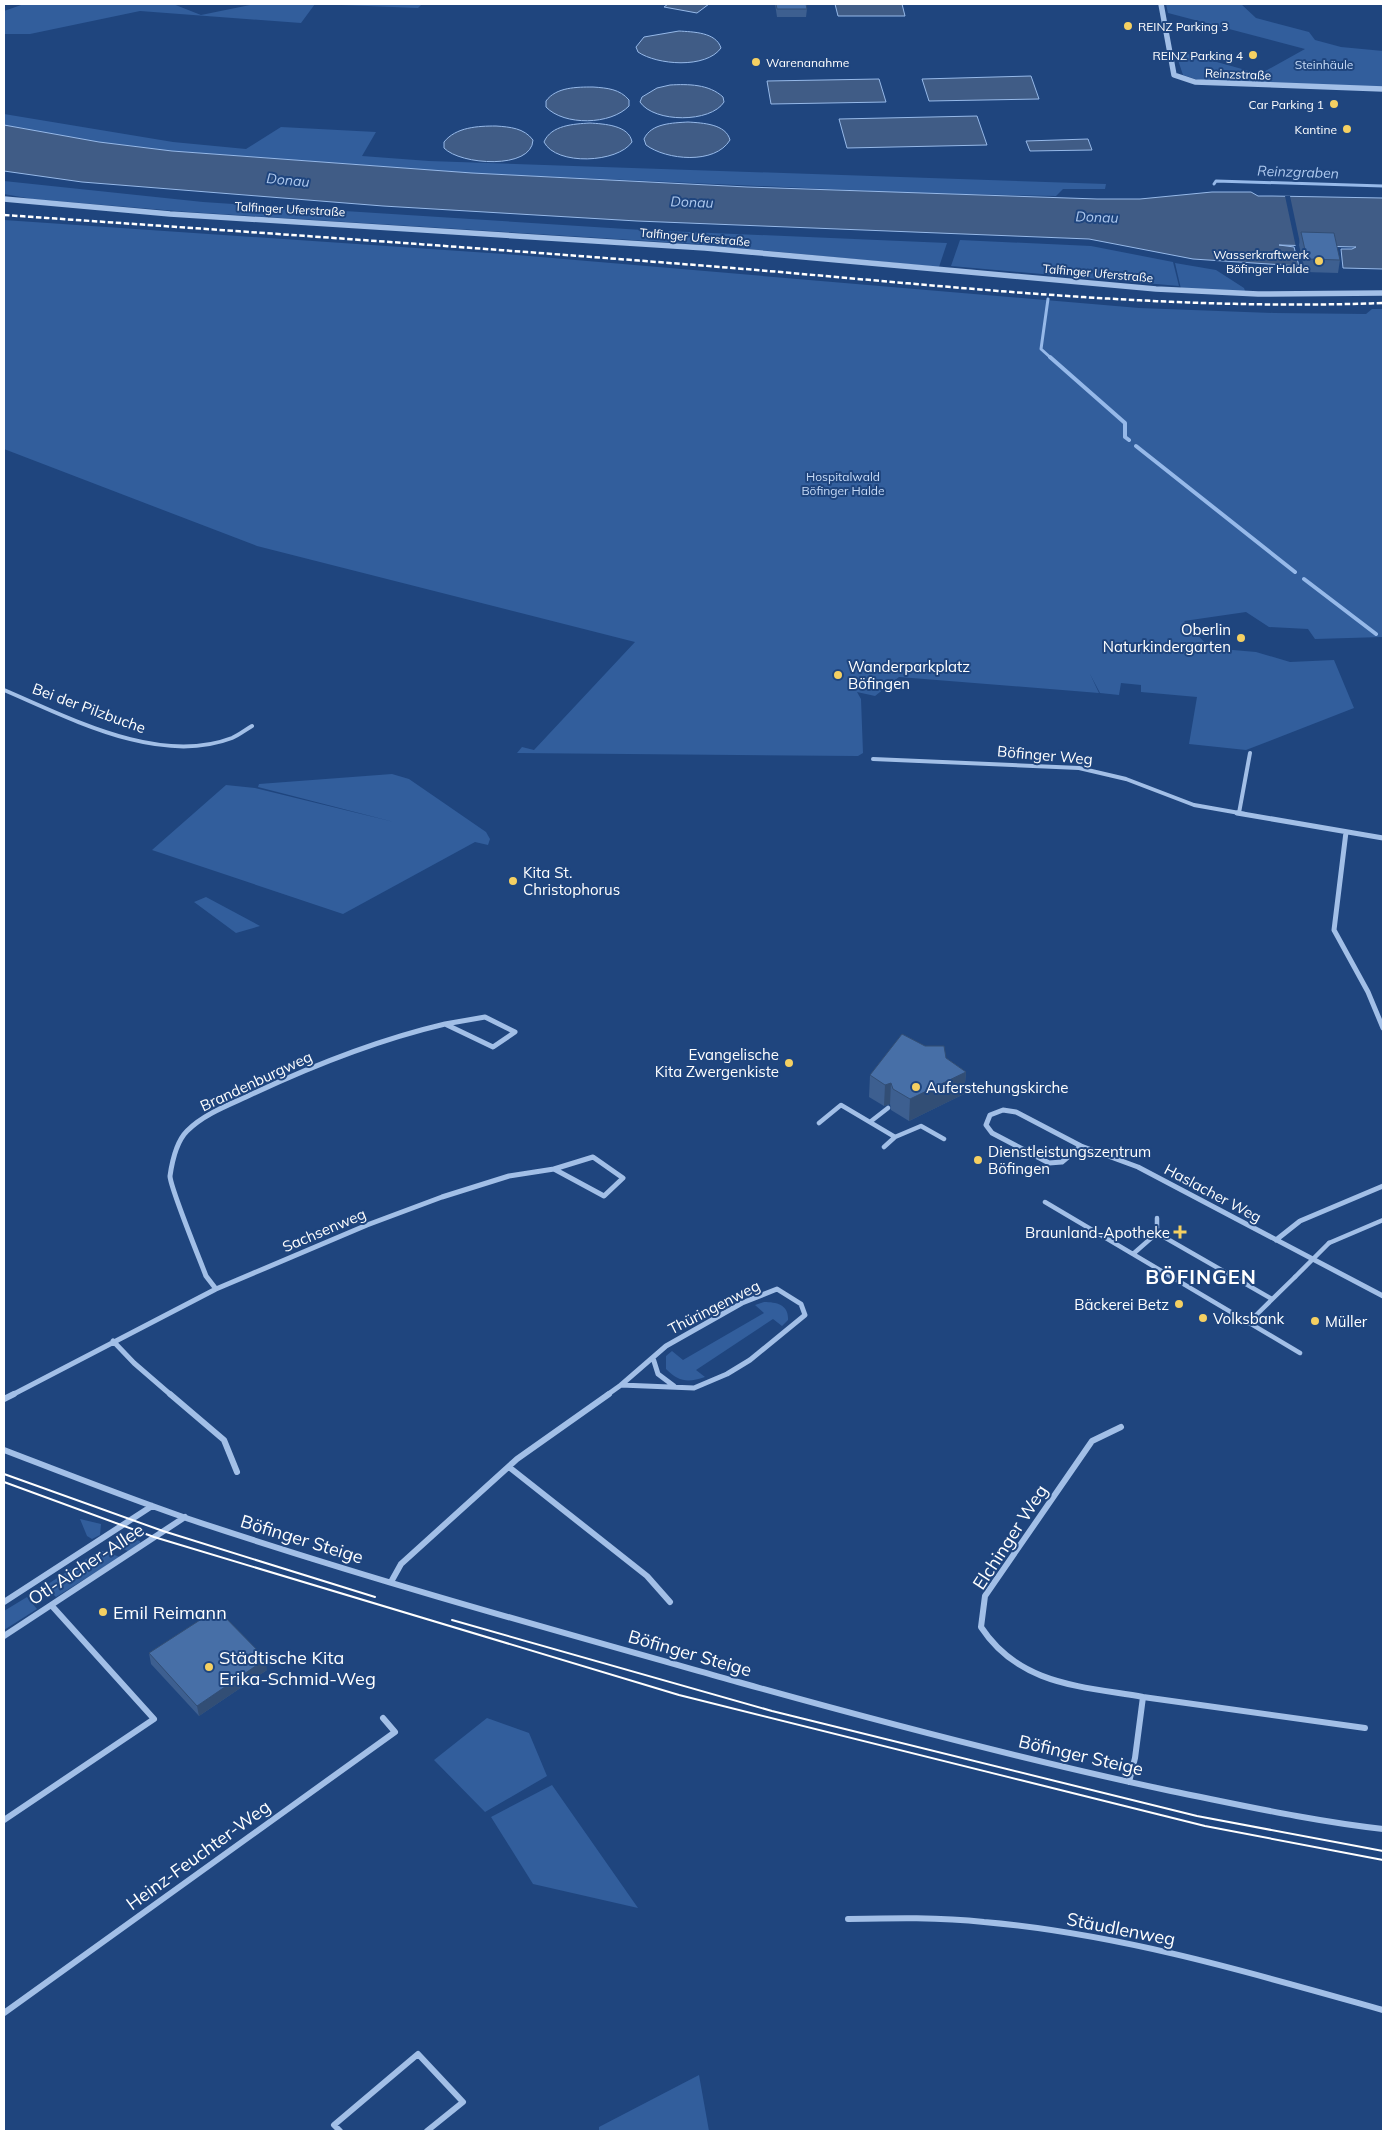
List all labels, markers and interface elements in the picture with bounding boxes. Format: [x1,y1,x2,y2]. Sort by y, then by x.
place label: REINZ Parking 3 [1138,19,1228,34]
marker: REINZ Parking 3 [1122,20,1134,32]
place label: REINZ Parking 4 [1153,48,1243,63]
marker: REINZ Parking 4 [1247,49,1259,61]
place label: Warenanahme [766,55,849,70]
marker: Warenanahme [750,56,762,68]
park label: Steinhäule [1295,57,1353,72]
street label: Reinzstraße [1205,65,1271,83]
place label: Car Parking 1 [1249,97,1324,112]
marker: Car Parking 1 [1328,98,1340,110]
place label: Kantine [1295,122,1337,137]
marker: Kantine [1341,123,1353,135]
water label: Reinzgraben [1257,162,1339,182]
water label: Donau [266,169,310,191]
water label: Donau [670,192,714,212]
street label: Talfinger Uferstraße [234,199,346,219]
water label: Donau [1075,207,1119,227]
street label: Talfinger Uferstraße [639,225,751,249]
place label: Wasserkraftwerk Böfinger Halde [1213,247,1310,276]
marker: Wasserkraftwerk Böfinger Halde [1313,255,1325,267]
street label: Talfinger Uferstraße [1042,261,1154,285]
park label: Hospitalwald Böfinger Halde [801,469,885,498]
place label: Oberlin Naturkindergarten [1103,620,1231,656]
marker: Oberlin Naturkindergarten [1235,632,1247,644]
place label: Wanderparkplatz Böfingen [848,657,970,693]
marker: Wanderparkplatz Böfingen [832,669,844,681]
street label: Bei der Pilzbuche [30,679,148,737]
street label: Böfinger Weg [997,741,1093,769]
place label: Kita St. Christophorus [523,863,620,899]
marker: Kita St. Christophorus [507,875,519,887]
place label: Evangelische Kita Zwergenkiste [655,1045,779,1081]
street label: Brandenburgweg [197,1047,315,1115]
marker: Evangelische Kita Zwergenkiste [783,1057,795,1069]
place label: Auferstehungskirche [926,1078,1069,1097]
marker: Auferstehungskirche [910,1081,922,1093]
place label: Dienstleistungszentrum Böfingen [988,1142,1151,1178]
marker: Dienstleistungszentrum Böfingen [972,1154,984,1166]
street label: Haslacher Weg [1161,1159,1265,1227]
street label: Sachsenweg [279,1204,369,1256]
place label: Braunland-Apotheke [1025,1223,1170,1242]
marker: Braunland-Apotheke [1174,1226,1186,1238]
district label: BÖFINGEN [1145,1264,1257,1289]
street label: Thüringenweg [665,1276,763,1338]
place label: Bäckerei Betz [1074,1295,1169,1314]
marker: Bäckerei Betz [1173,1298,1185,1310]
place label: Volksbank [1213,1309,1285,1328]
marker: Volksbank [1197,1312,1209,1324]
place label: Müller [1325,1312,1368,1331]
marker: Müller [1309,1315,1321,1327]
street label: Elchinger Weg [968,1480,1052,1594]
street label: Böfinger Steige [238,1509,366,1569]
street label: Otl-Aicher-Allee [24,1518,148,1610]
place label: Emil Reimann [113,1601,227,1624]
marker: Emil Reimann [97,1606,109,1618]
street label: Böfinger Steige [626,1624,754,1682]
place label: Städtische Kita Erika-Schmid-Weg [219,1646,376,1690]
marker: Städtische Kita Erika-Schmid-Weg [203,1661,215,1673]
street label: Böfinger Steige [1016,1729,1146,1781]
street label: Heinz-Feuchter-Weg [121,1795,275,1915]
street label: Stäudlenweg [1065,1907,1177,1951]

